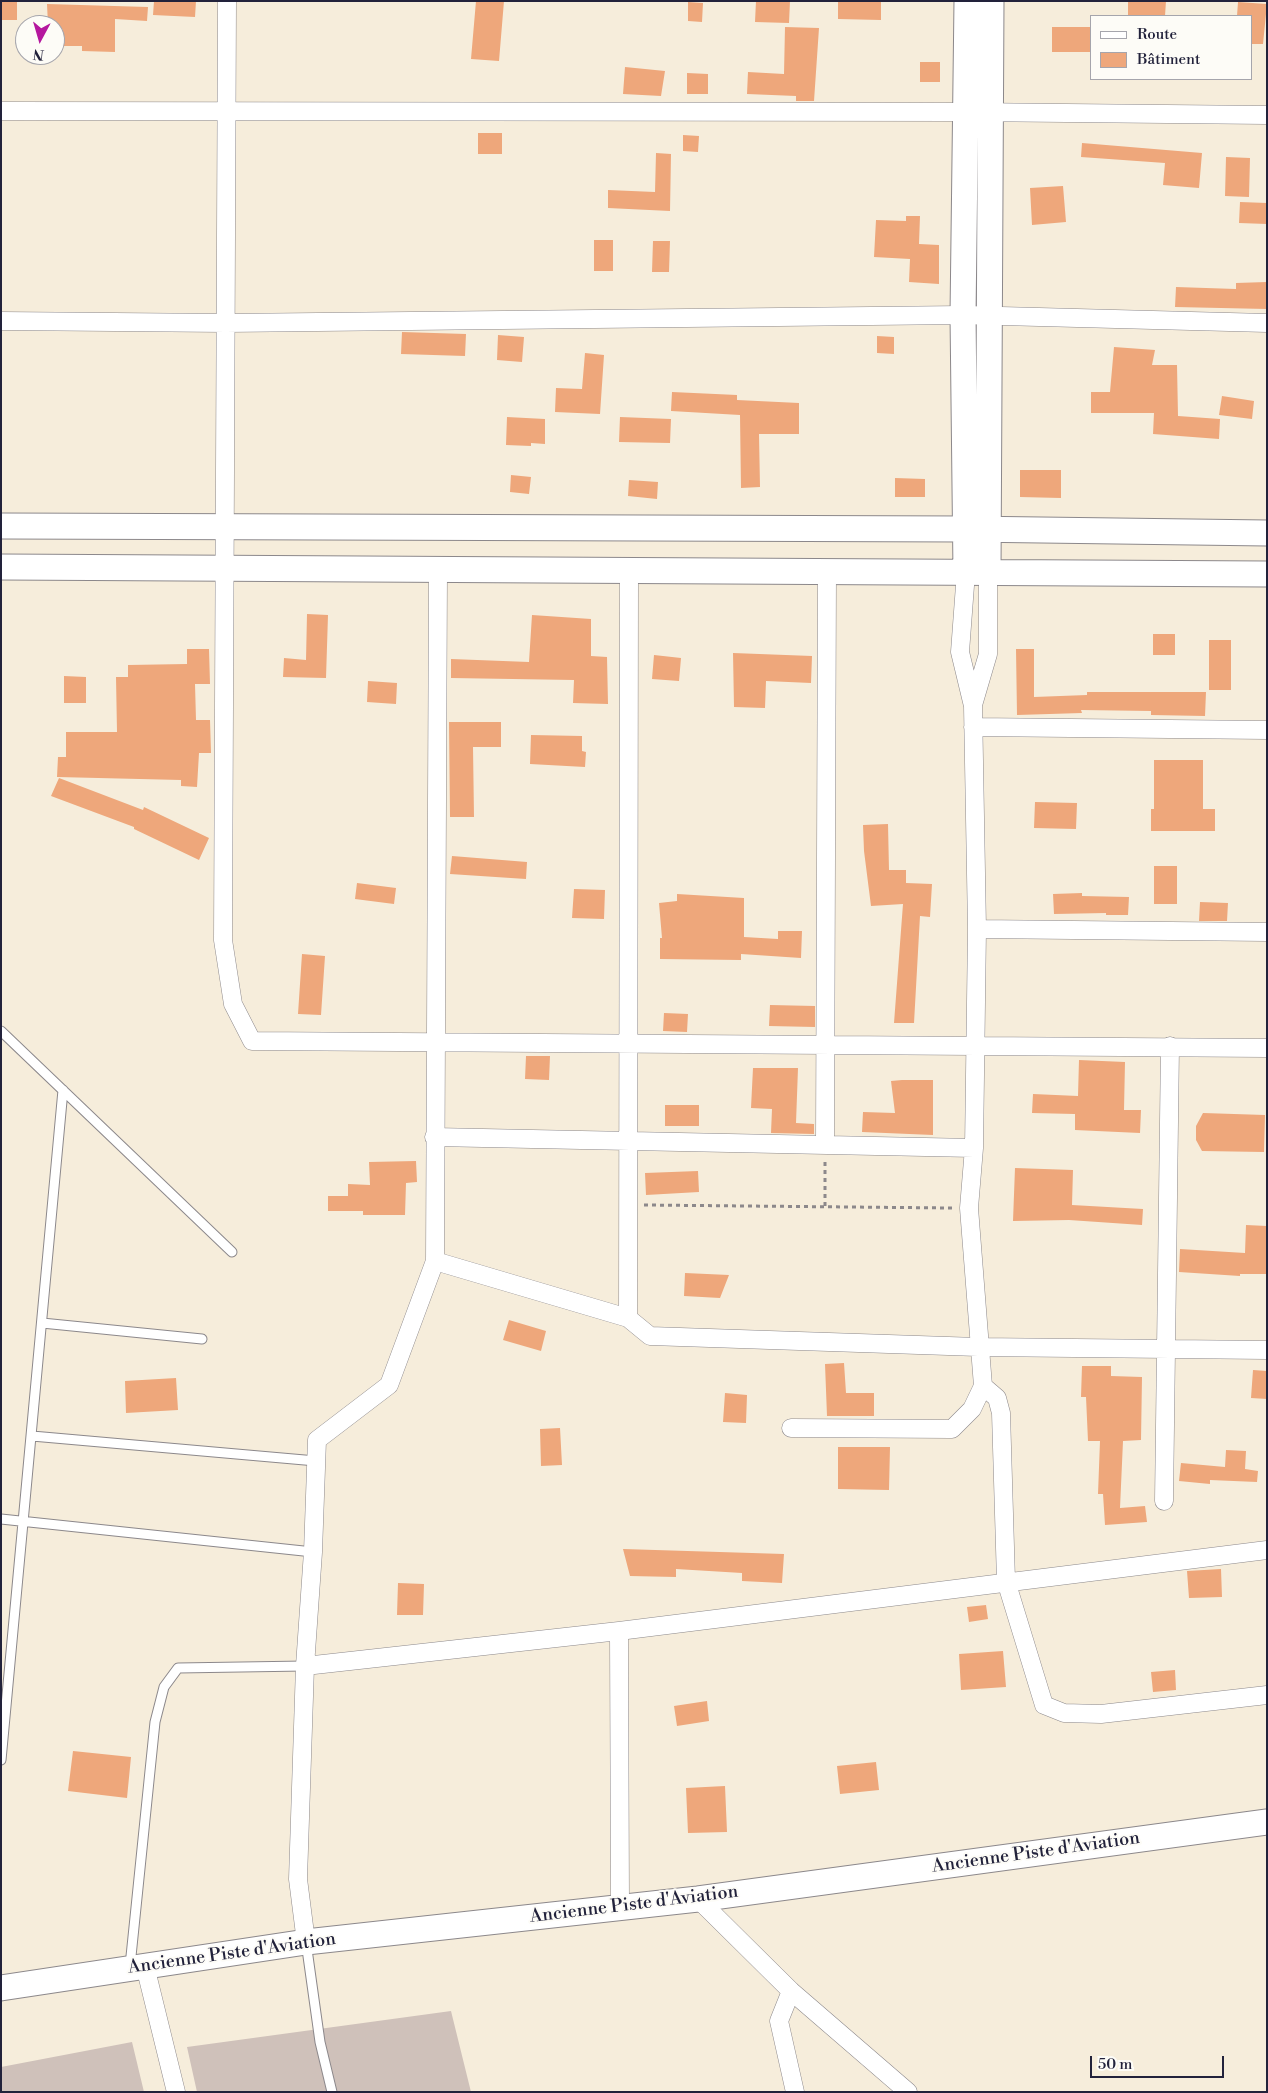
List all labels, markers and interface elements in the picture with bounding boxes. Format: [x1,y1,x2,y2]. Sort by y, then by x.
north arrow [15,15,65,65]
legend [1090,15,1253,80]
text: Route [1137,25,1177,44]
text: N [32,44,45,63]
text: Bâtiment [1137,50,1200,69]
street label: Ancienne Piste d'Aviation [931,1828,1141,1878]
street label: Ancienne Piste d'Aviation [529,1882,739,1928]
street label: Ancienne Piste d'Aviation [127,1929,337,1979]
scale bar [1093,2046,1227,2078]
text: 50 m [1098,2055,1132,2074]

